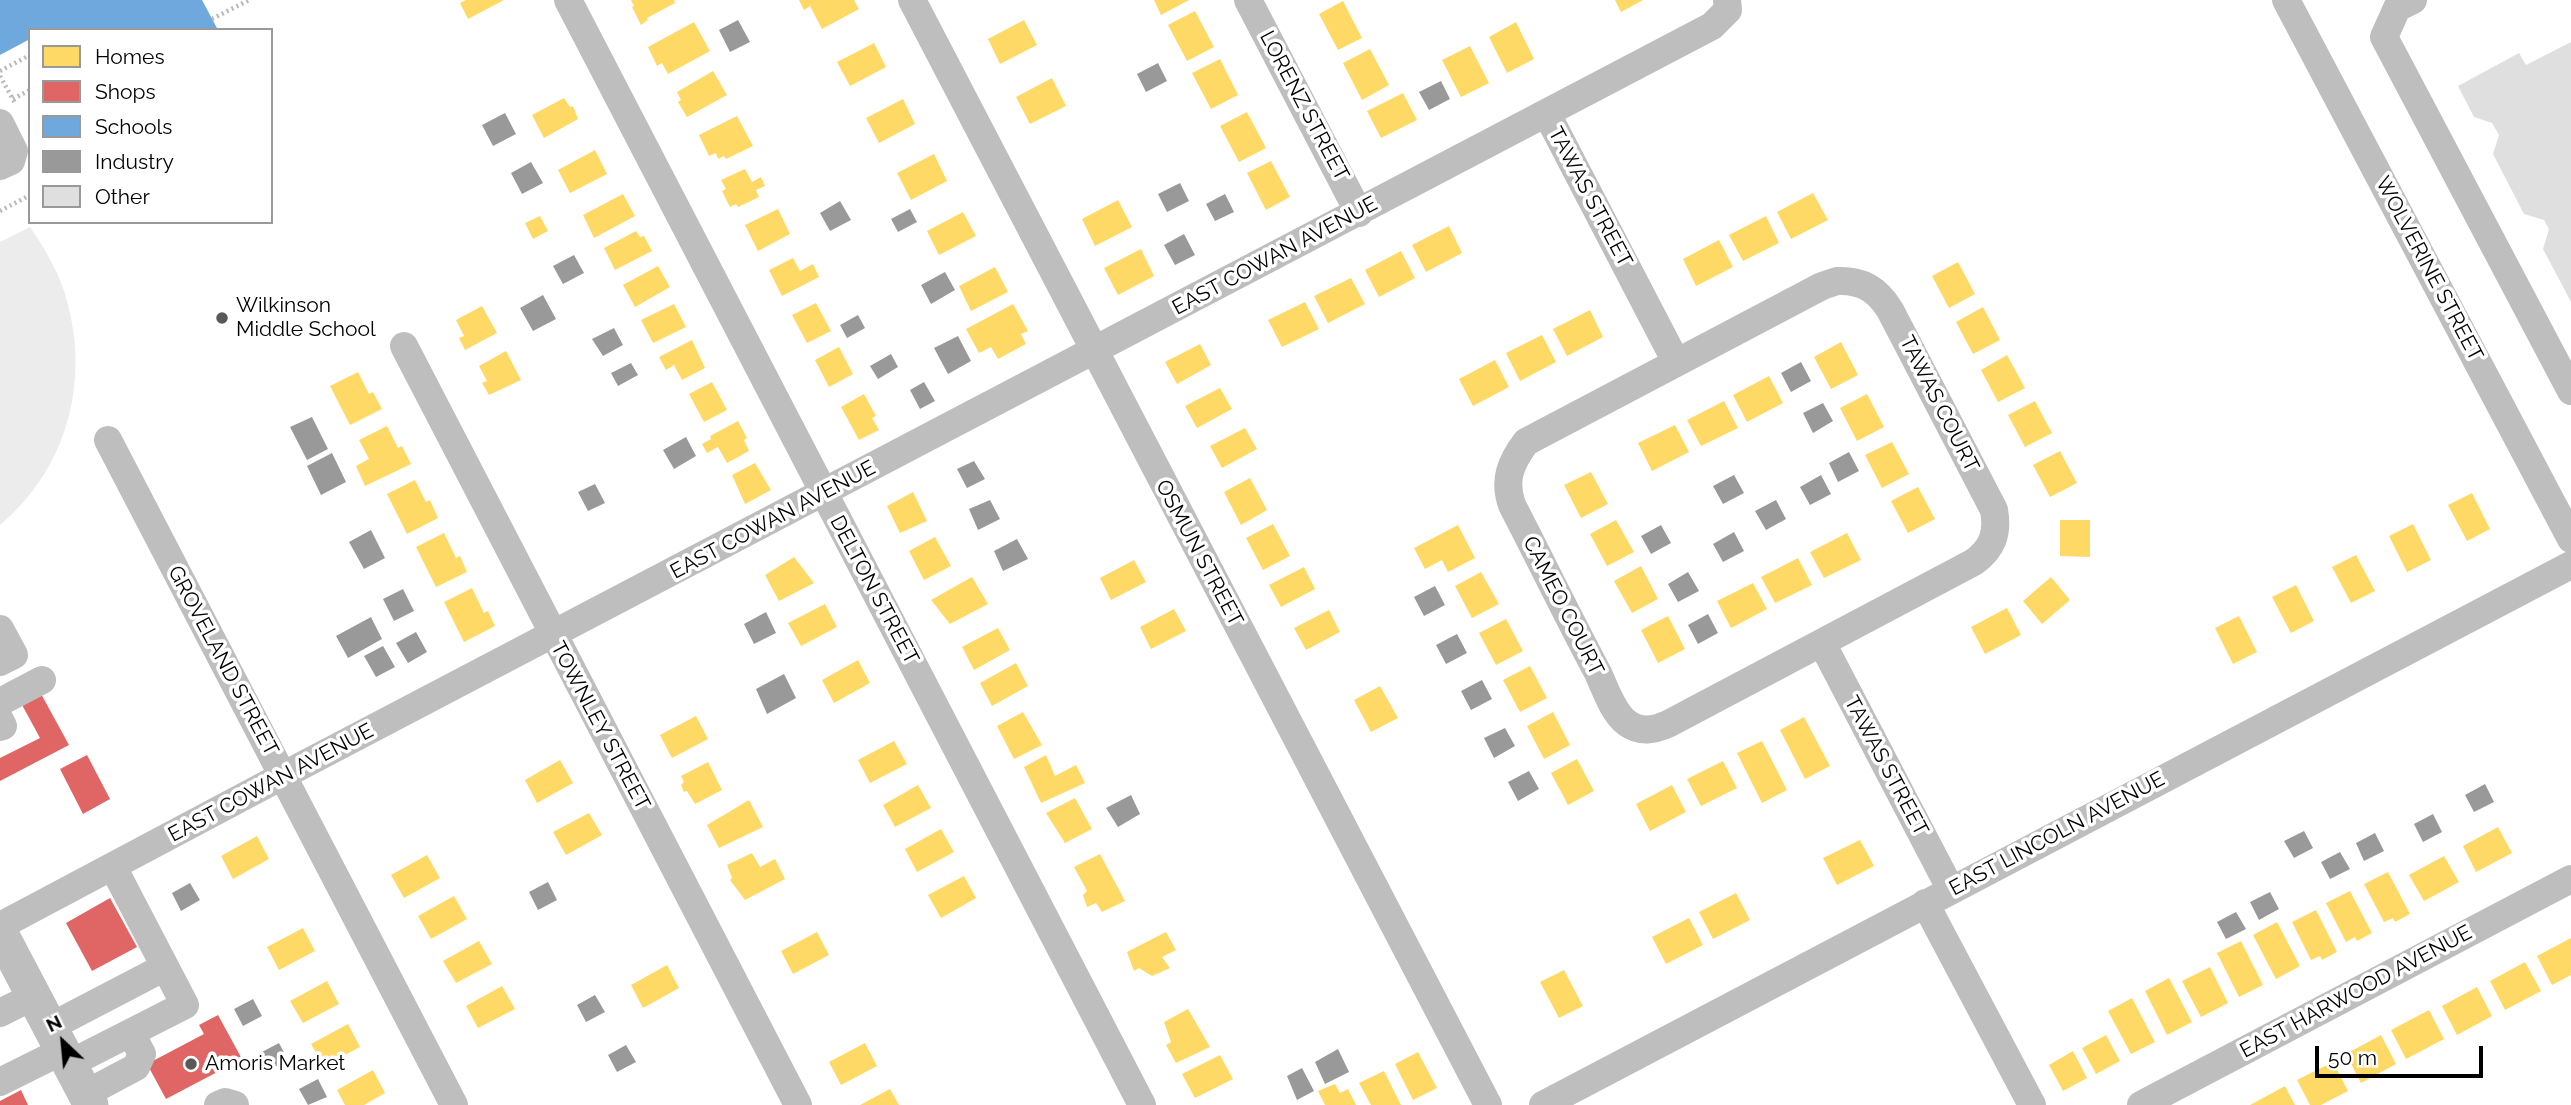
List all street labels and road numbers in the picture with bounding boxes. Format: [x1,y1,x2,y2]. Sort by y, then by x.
street label: LORENZ STREET [1254,27,1354,185]
street label: TAWAS STREET [1543,123,1637,271]
street label: WOLVERINE STREET [2370,172,2488,366]
street label: EAST COWAN AVENUE [1168,191,1382,321]
street label: TAWAS COURT [1894,332,1984,476]
street label: EAST COWAN AVENUE [666,455,880,585]
street label: OSMUN STREET [1150,476,1248,630]
street label: DELTON STREET [824,511,924,669]
street label: CAMEO COURT [1517,532,1609,680]
street label: GROVELAND STREET [162,562,284,760]
street label: TOWNLEY STREET [545,637,655,815]
street label: TAWAS STREET [1839,692,1933,840]
street label: EAST COWAN AVENUE [164,718,378,848]
street label: EAST LINCOLN AVENUE [1945,767,2169,901]
street label: EAST HARWOOD AVENUE [2236,920,2476,1064]

